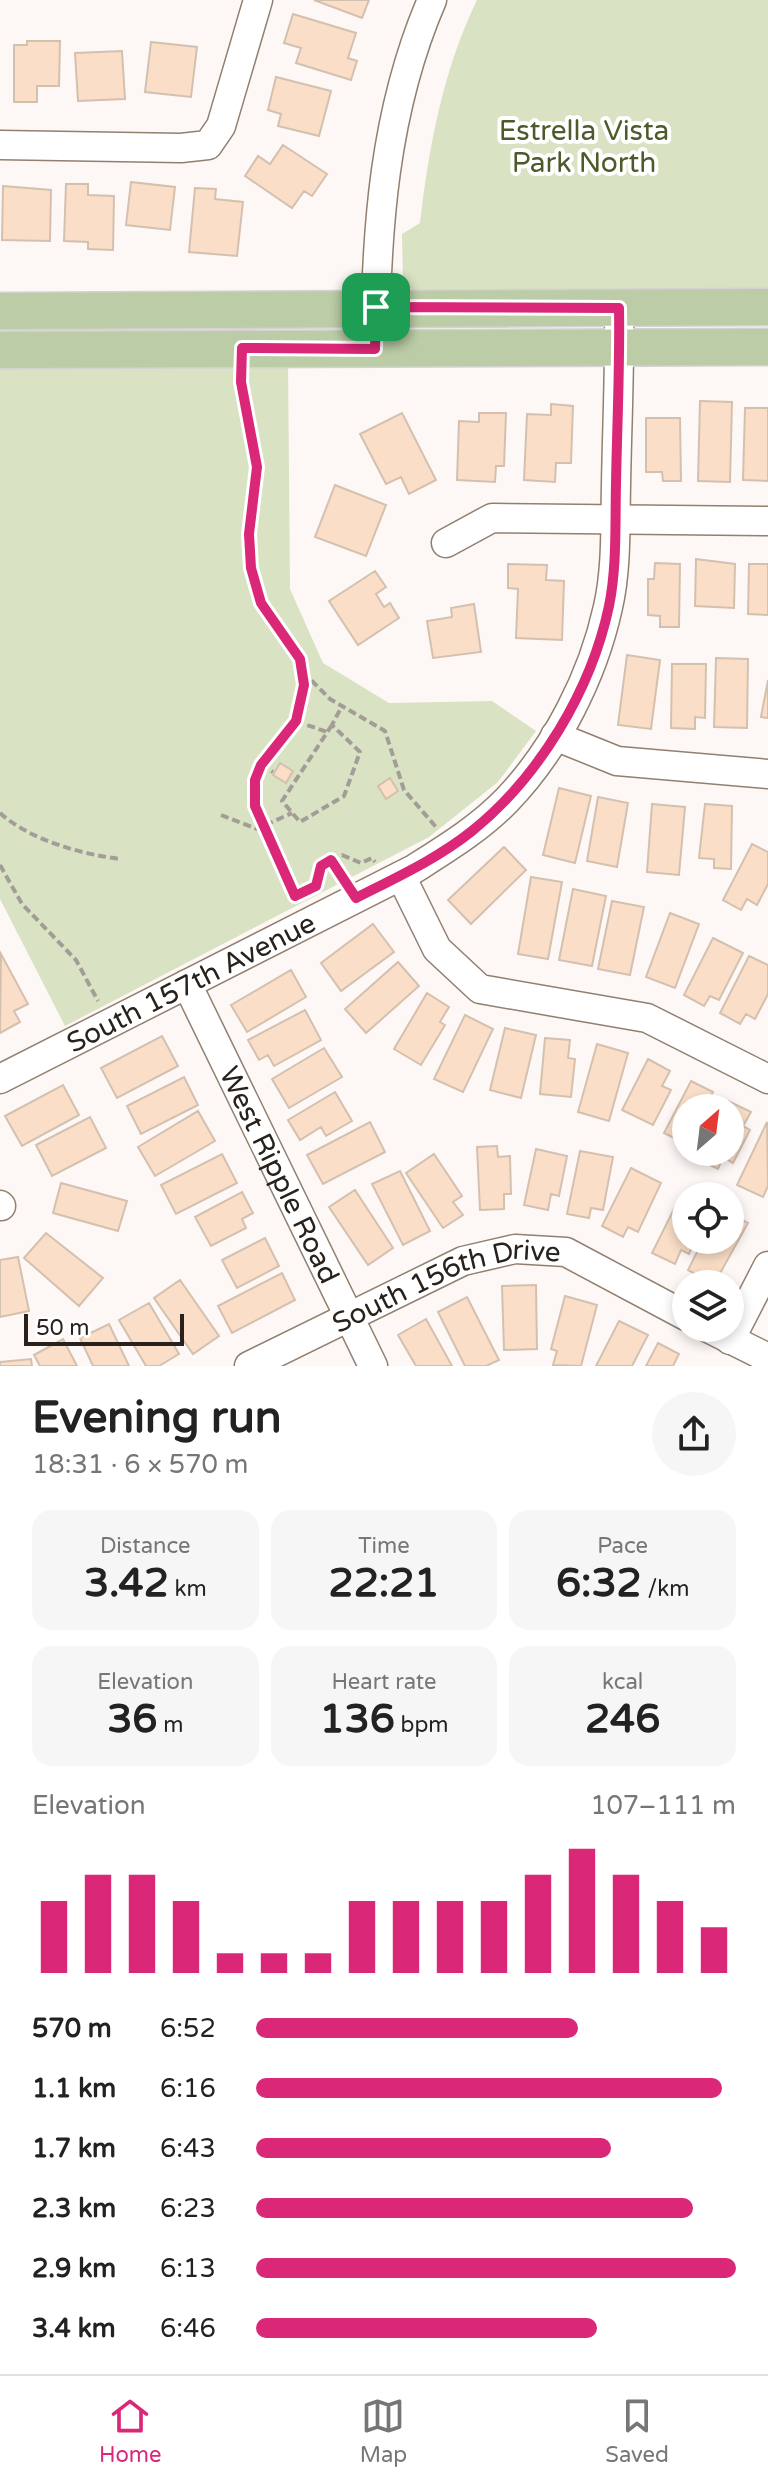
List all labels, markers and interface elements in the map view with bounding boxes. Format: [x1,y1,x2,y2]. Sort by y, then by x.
park label: Estrella Vista Park North [499,114,669,180]
pin [342,273,410,341]
icon: arrive [354,285,398,329]
street label: South 157th Avenue [61,906,321,1060]
street label: West Ripple Road [212,1061,346,1289]
north arrow [672,1094,744,1166]
map controls [672,1094,744,1342]
button: locate [672,1182,744,1254]
street label: South 156th Drive [327,1233,562,1341]
button: layers [672,1270,744,1342]
scale bar [24,1310,184,1346]
text: 50 m [36,1315,90,1341]
text: Evening run [32,1392,281,1445]
button: share [652,1392,736,1476]
text: 18:31 · 6 × 570 m [32,1449,248,1480]
text: Distance [100,1533,191,1559]
text: Time [358,1533,410,1559]
text: Pace [597,1533,648,1559]
text: 3.42 [84,1559,169,1607]
text: 22:21 [329,1559,439,1607]
text: 6:32 [556,1559,642,1607]
text: km [169,1576,207,1602]
text: /km [642,1576,689,1602]
text: Elevation [97,1669,193,1695]
text: Heart rate [332,1669,436,1695]
text: kcal [602,1669,643,1695]
text: 36 [107,1695,157,1743]
text: 136 [319,1695,395,1743]
text: 246 [585,1695,660,1743]
text: m [157,1712,183,1738]
text: bpm [395,1712,449,1738]
text: Elevation [32,1790,146,1821]
text: 107–111 m [590,1790,736,1821]
text: 570 m [32,2013,112,2044]
text: 6:52 [160,2013,216,2044]
text: 1.1 km [32,2073,116,2104]
text: 6:16 [160,2073,216,2104]
text: 1.7 km [32,2133,116,2164]
text: 6:43 [160,2133,216,2164]
text: 2.3 km [32,2193,116,2224]
text: 6:23 [160,2193,216,2224]
text: 2.9 km [32,2253,116,2284]
text: 6:13 [160,2253,216,2284]
text: 3.4 km [32,2313,116,2344]
text: 6:46 [160,2313,216,2344]
tab: Home [99,2394,161,2468]
tab: Map [360,2394,407,2468]
tab: Saved [605,2394,669,2468]

